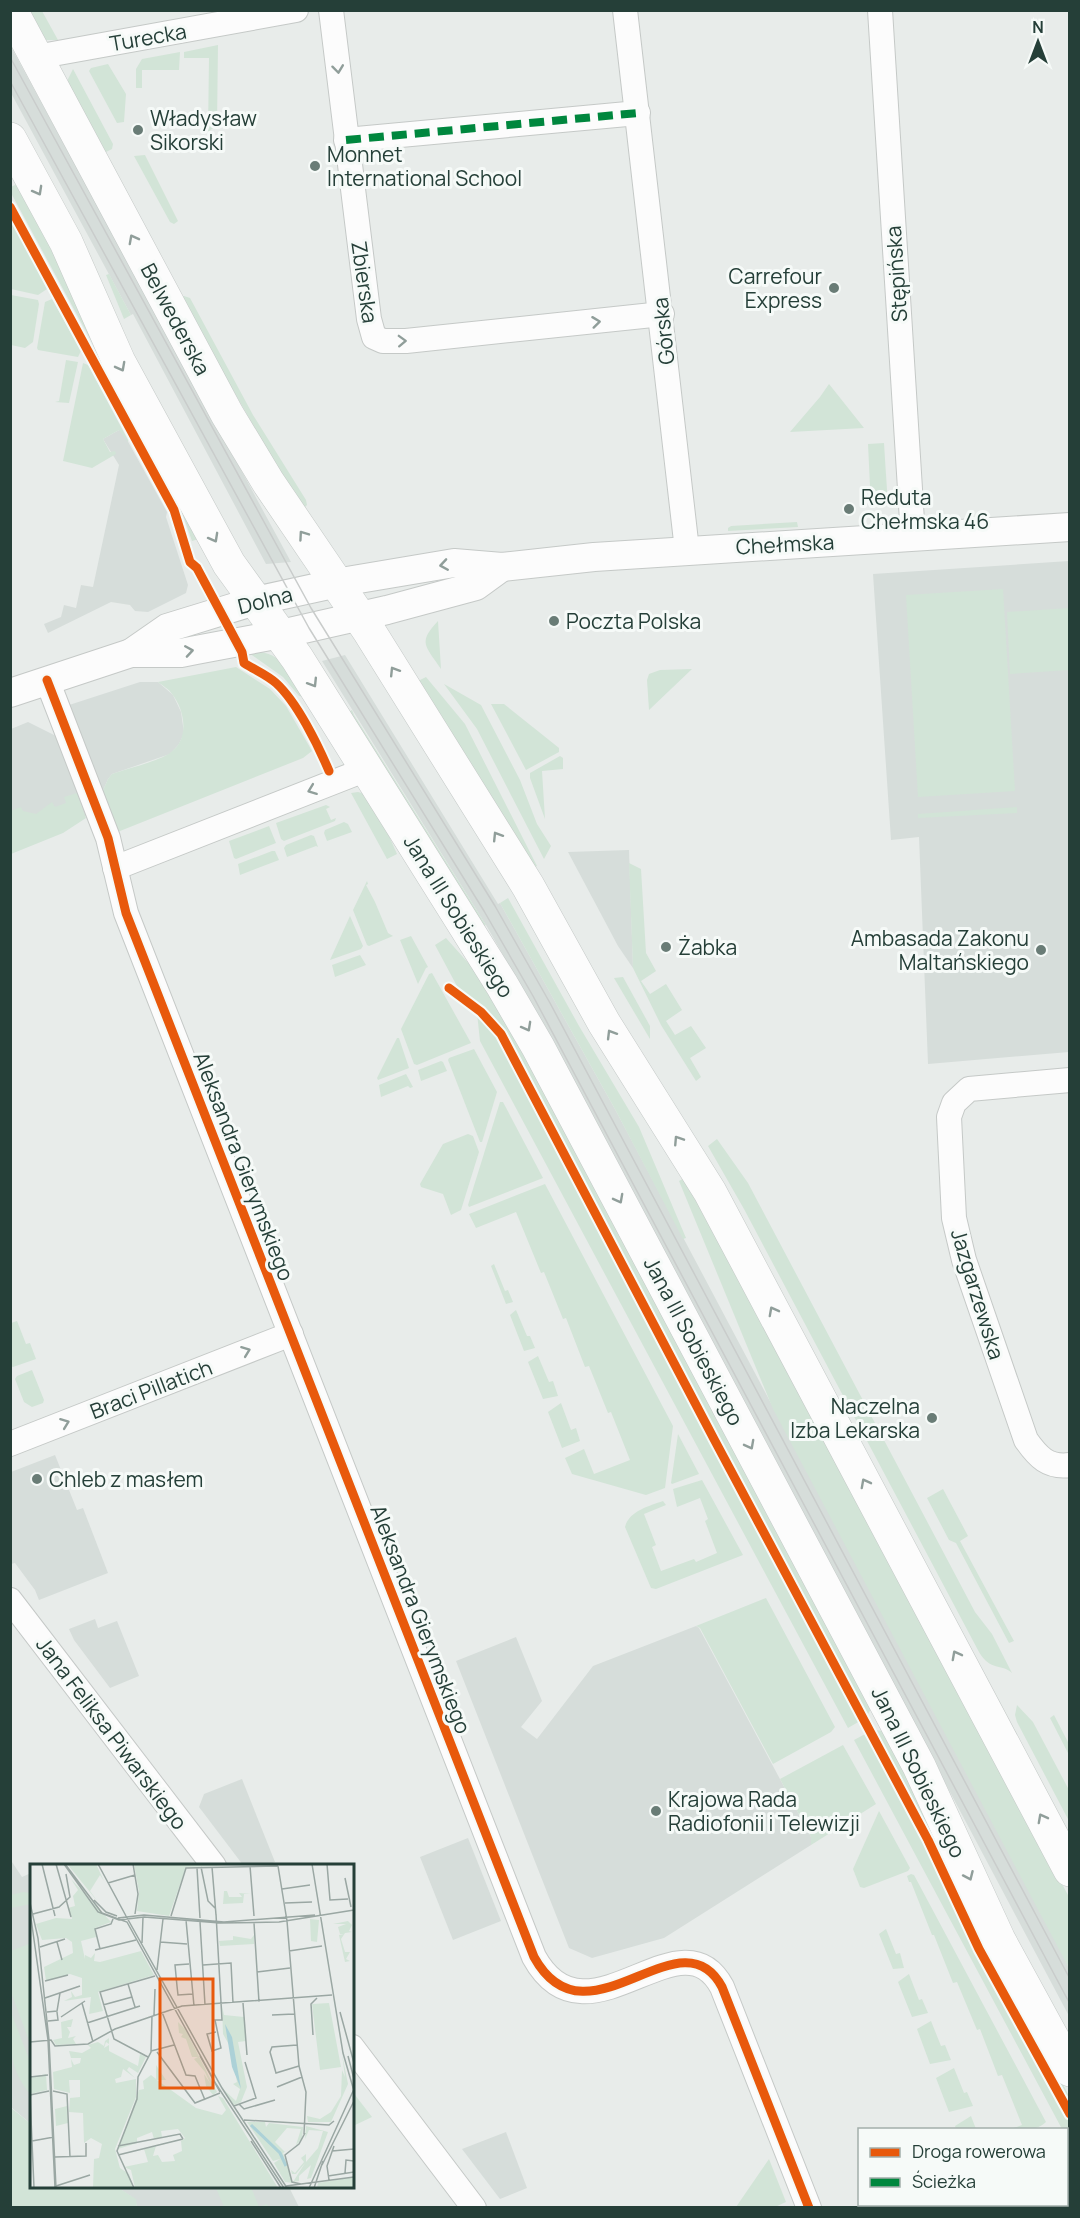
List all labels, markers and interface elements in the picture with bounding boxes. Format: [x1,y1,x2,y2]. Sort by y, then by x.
north arrow [1008,12,1068,72]
text: N [1032,16,1044,38]
street label: Turecka [108,17,188,57]
one-way arrow [331,64,344,73]
place label: Władysław Sikorski [150,104,257,156]
marker: Władysław Sikorski [131,123,145,137]
place label: Monnet International School [327,140,522,192]
marker: Monnet International School [308,159,322,173]
one-way arrow [31,185,42,195]
street label: Stępińska [879,225,913,323]
one-way arrow [129,235,140,245]
street label: Zbierska [345,239,385,325]
street label: Belwederska [135,258,217,380]
place label: Carrefour Express [729,262,822,314]
marker: Carrefour Express [827,281,841,295]
street label: Górska [646,296,680,366]
one-way arrow [592,316,601,329]
one-way arrow [398,335,407,347]
one-way arrow [114,360,125,371]
place label: Reduta Chełmska 46 [861,483,989,535]
marker: Reduta Chełmska 46 [842,502,856,516]
street label: Chełmska [735,527,835,561]
one-way arrow [299,531,311,541]
one-way arrow [207,532,218,542]
one-way arrow [439,558,449,571]
street label: Dolna [235,580,295,620]
place label: Poczta Polska [566,607,701,635]
marker: Poczta Polska [547,614,561,628]
one-way arrow [185,646,194,658]
one-way arrow [389,667,401,677]
one-way arrow [306,677,318,687]
one-way arrow [308,783,319,795]
street label: Jana III Sobieskiego [398,829,520,1003]
one-way arrow [493,832,505,842]
place label: Ambasada Zakonu Maltańskiego [851,924,1029,976]
place label: Żabka [678,933,737,961]
marker: Żabka [659,940,673,954]
marker: Ambasada Zakonu Maltańskiego [1034,943,1048,957]
one-way arrow [519,1021,531,1031]
one-way arrow [607,1030,618,1040]
street label: Aleksandra Gierymskiego [187,1048,301,1284]
one-way arrow [674,1136,685,1147]
one-way arrow [611,1193,623,1204]
street label: Jazgarzewska [945,1225,1011,1363]
street label: Jana III Sobieskiego [638,1252,750,1430]
one-way arrow [769,1306,780,1317]
one-way arrow [240,1346,251,1358]
street label: Braci Pillatich [86,1353,216,1425]
place label: Naczelna Izba Lekarska [790,1392,920,1444]
marker: Naczelna Izba Lekarska [925,1411,939,1425]
one-way arrow [59,1417,70,1430]
one-way arrow [742,1439,754,1450]
place label: Chleb z masłem [49,1465,203,1493]
marker: Chleb z masłem [30,1472,44,1486]
one-way arrow [860,1478,872,1489]
street label: Aleksandra Gierymskiego [364,1501,478,1737]
street label: Jana Feliksa Piwarskiego [30,1631,194,1835]
one-way arrow [952,1651,963,1661]
street label: Jana III Sobieskiego [865,1682,973,1862]
place label: Krajowa Rada Radiofonii i Telewizji [668,1785,860,1837]
marker: Krajowa Rada Radiofonii i Telewizji [649,1804,663,1818]
one-way arrow [1038,1814,1049,1824]
inset map [30,1864,354,2188]
one-way arrow [962,1870,974,1881]
legend [858,2128,1068,2206]
text: Droga rowerowa [912,2139,1046,2163]
text: Ścieżka [912,2169,976,2193]

